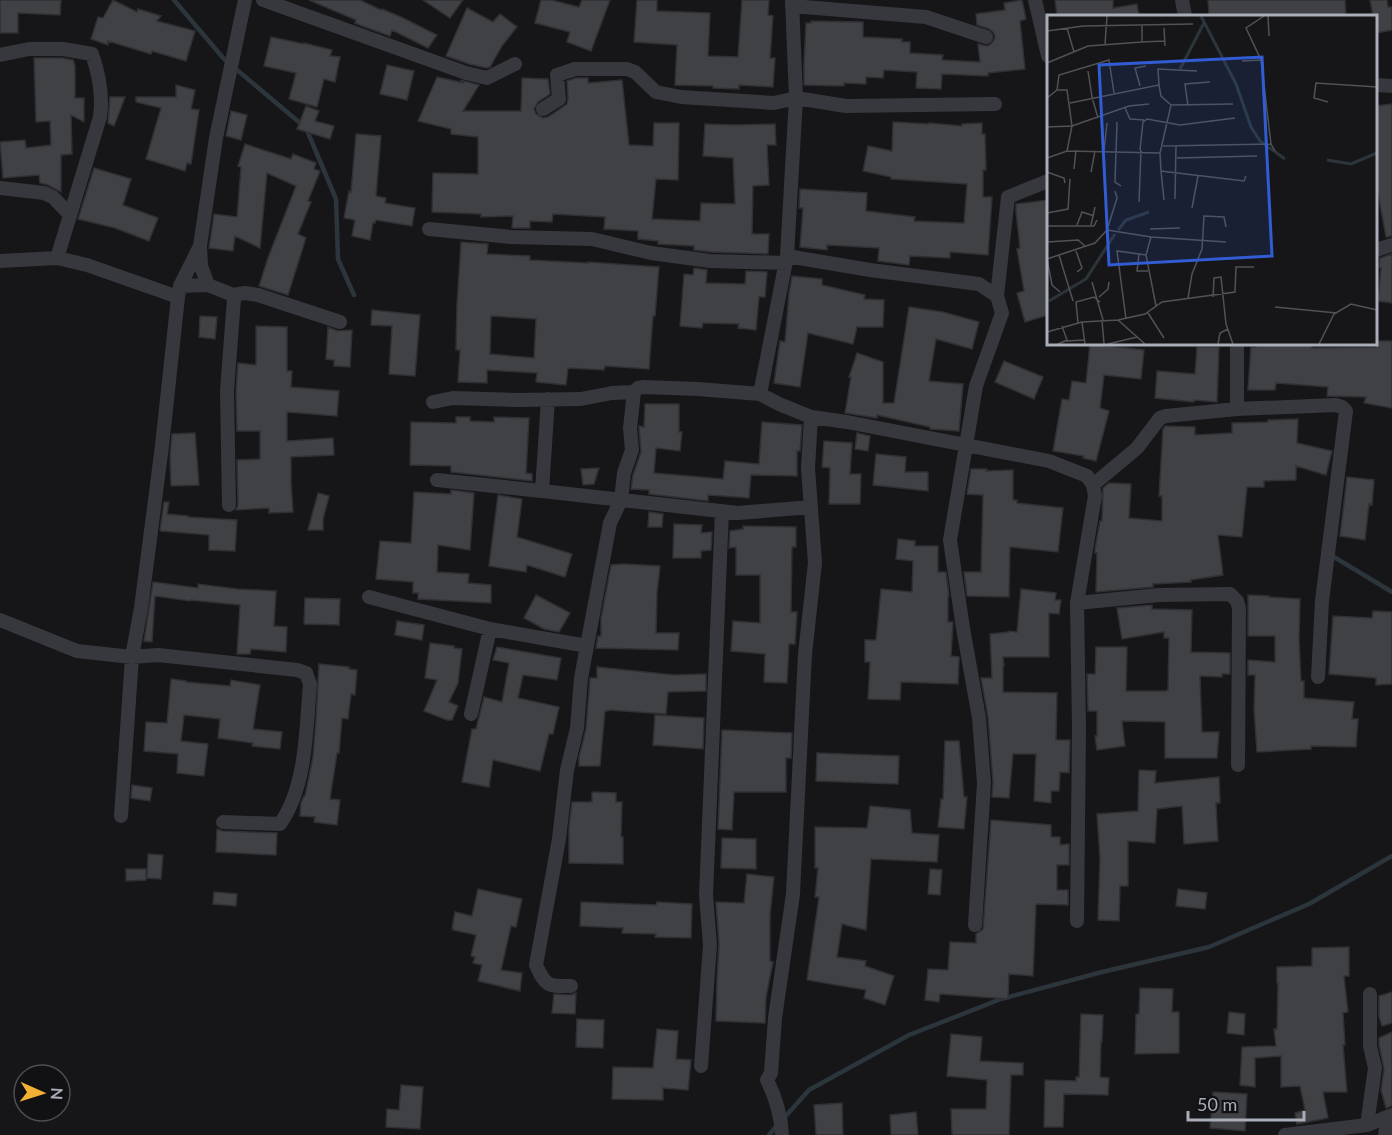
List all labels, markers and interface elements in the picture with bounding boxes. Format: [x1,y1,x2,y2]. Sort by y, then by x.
inset map [1047,15,1377,345]
north arrow [12,1063,72,1123]
scale bar [1188,1084,1304,1122]
text: N [48,1087,67,1100]
text: 50 m [1197,1093,1237,1115]

